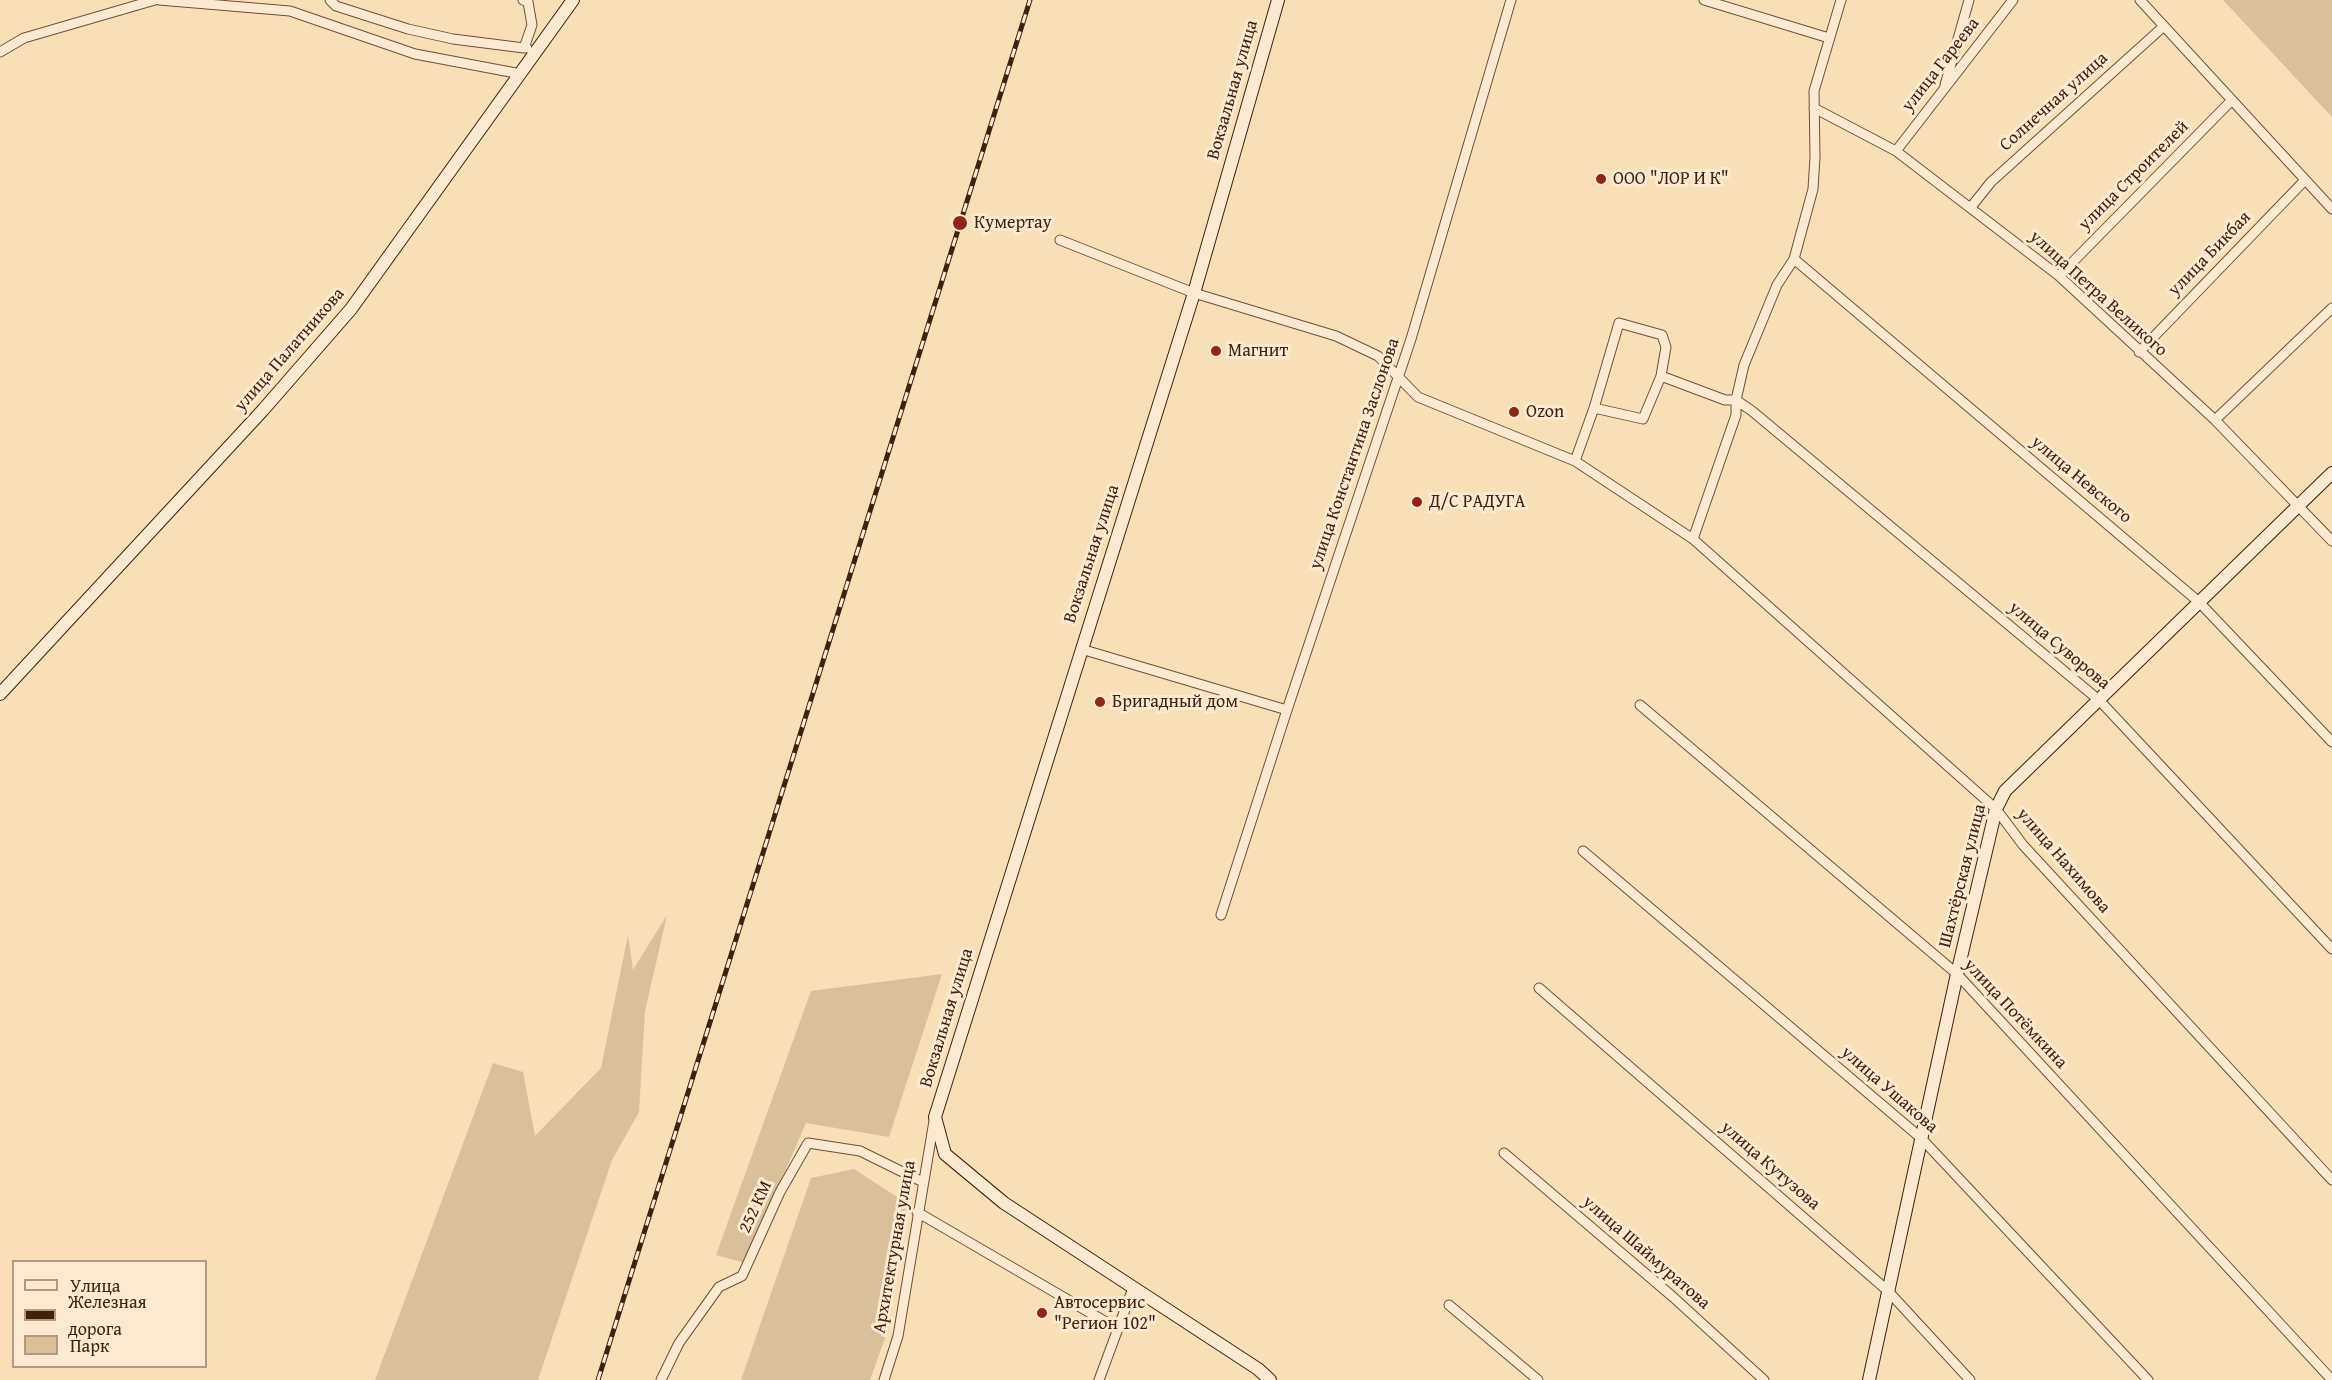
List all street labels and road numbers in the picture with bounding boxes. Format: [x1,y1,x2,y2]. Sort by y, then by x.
street label: улица Гареева [1897,14,1985,116]
street label: Вокзальная улица [1203,18,1263,162]
street label: Солнечная улица [1995,48,2113,156]
street label: улица Строителей [2074,116,2194,236]
street label: улица Бикбая [2164,207,2256,301]
street label: улица Петра Великого [2025,226,2171,362]
street label: улица Палатникова [230,284,350,416]
street label: улица Константина Заслонова [1305,336,1405,572]
street label: улица Невского [2026,432,2136,528]
street label: Вокзальная улица [1059,482,1125,626]
street label: улица Суворова [2004,597,2114,695]
street label: Шахтёрская улица [1935,802,1991,950]
street label: улица Нахимова [2011,804,2115,918]
street label: Вокзальная улица [916,946,978,1090]
street label: улица Потёмкина [1959,955,2071,1073]
street label: улица Ушакова [1836,1042,1942,1138]
street label: улица Кутузова [1716,1117,1824,1215]
street label: Архитектурная улица [869,1159,921,1335]
street label: 252 КМ [735,1177,777,1237]
street label: улица Шаймуратова [1578,1192,1714,1314]

